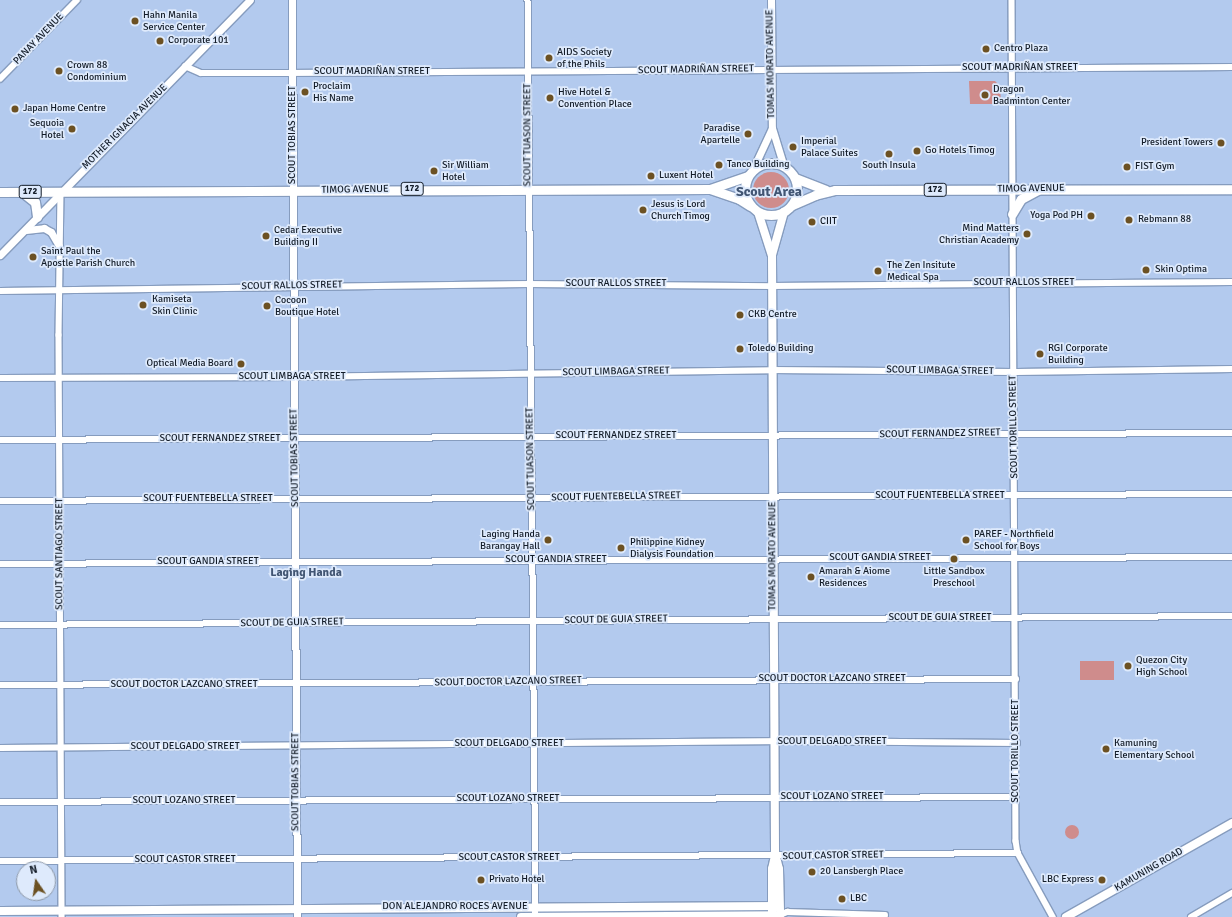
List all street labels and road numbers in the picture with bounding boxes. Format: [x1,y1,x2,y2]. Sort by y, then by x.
street label: TOMAS MORATO AVENUE [764,9,778,119]
street label: PANAY AVENUE [11,11,67,67]
street label: SCOUT MADRIÑAN STREET [962,62,1078,74]
street label: SCOUT MADRIÑAN STREET [638,63,754,77]
street label: SCOUT MADRIÑAN STREET [314,66,430,78]
street label: MOTHER IGNACIA AVENUE [80,82,170,172]
street label: SCOUT TUASON STREET [522,84,534,186]
street label: SCOUT TOBIAS STREET [287,86,299,184]
road number: 172 [400,182,424,196]
street label: TIMOG AVENUE [997,182,1065,196]
street label: TIMOG AVENUE [321,183,389,197]
road number: 172 [923,183,947,197]
road number: 172 [18,185,42,199]
street label: SCOUT RALLOS STREET [974,277,1074,289]
street label: SCOUT RALLOS STREET [566,278,666,290]
street label: SCOUT RALLOS STREET [241,279,343,293]
street label: SCOUT LIMBAGA STREET [886,364,994,378]
street label: SCOUT LIMBAGA STREET [562,365,670,379]
street label: SCOUT LIMBAGA STREET [238,371,346,383]
street label: SCOUT TORILLO STREET [1007,375,1021,479]
street label: SCOUT TUASON STREET [524,407,538,511]
street label: SCOUT TOBIAS STREET [288,409,302,507]
street label: SCOUT FERNANDEZ STREET [879,427,1001,441]
street label: SCOUT FERNANDEZ STREET [556,430,676,442]
street label: SCOUT FERNANDEZ STREET [160,433,280,445]
street label: SCOUT FUENTEBELLA STREET [551,490,681,504]
street label: SCOUT FUENTEBELLA STREET [875,490,1005,502]
street label: SCOUT FUENTEBELLA STREET [143,493,273,505]
street label: SCOUT SANTIAGO STREET [54,498,66,610]
street label: TOMAS MORATO AVENUE [767,502,779,610]
street label: SCOUT GANDIA STREET [829,552,931,564]
street label: SCOUT GANDIA STREET [505,554,607,566]
street label: SCOUT GANDIA STREET [157,556,259,568]
street label: SCOUT DE GUIA STREET [888,612,992,624]
street label: SCOUT DE GUIA STREET [564,613,668,627]
street label: SCOUT DE GUIA STREET [240,616,344,630]
street label: SCOUT DOCTOR LAZCANO STREET [758,673,906,685]
street label: SCOUT DOCTOR LAZCANO STREET [434,675,582,689]
street label: SCOUT DOCTOR LAZCANO STREET [110,679,258,691]
street label: SCOUT TORILLO STREET [1010,699,1022,803]
street label: SCOUT TOBIAS STREET [290,733,302,831]
street label: SCOUT DELGADO STREET [777,736,887,748]
street label: SCOUT DELGADO STREET [454,738,564,750]
street label: SCOUT DELGADO STREET [130,741,240,753]
street label: SCOUT LOZANO STREET [781,791,883,803]
street label: SCOUT LOZANO STREET [457,793,559,805]
street label: SCOUT LOZANO STREET [133,795,235,807]
street label: KAMUNING ROAD [1113,846,1185,894]
street label: SCOUT CASTOR STREET [782,849,884,863]
street label: SCOUT CASTOR STREET [458,852,560,864]
street label: SCOUT CASTOR STREET [134,854,236,866]
street label: DON ALEJANDRO ROCES AVENUE [382,901,528,913]

